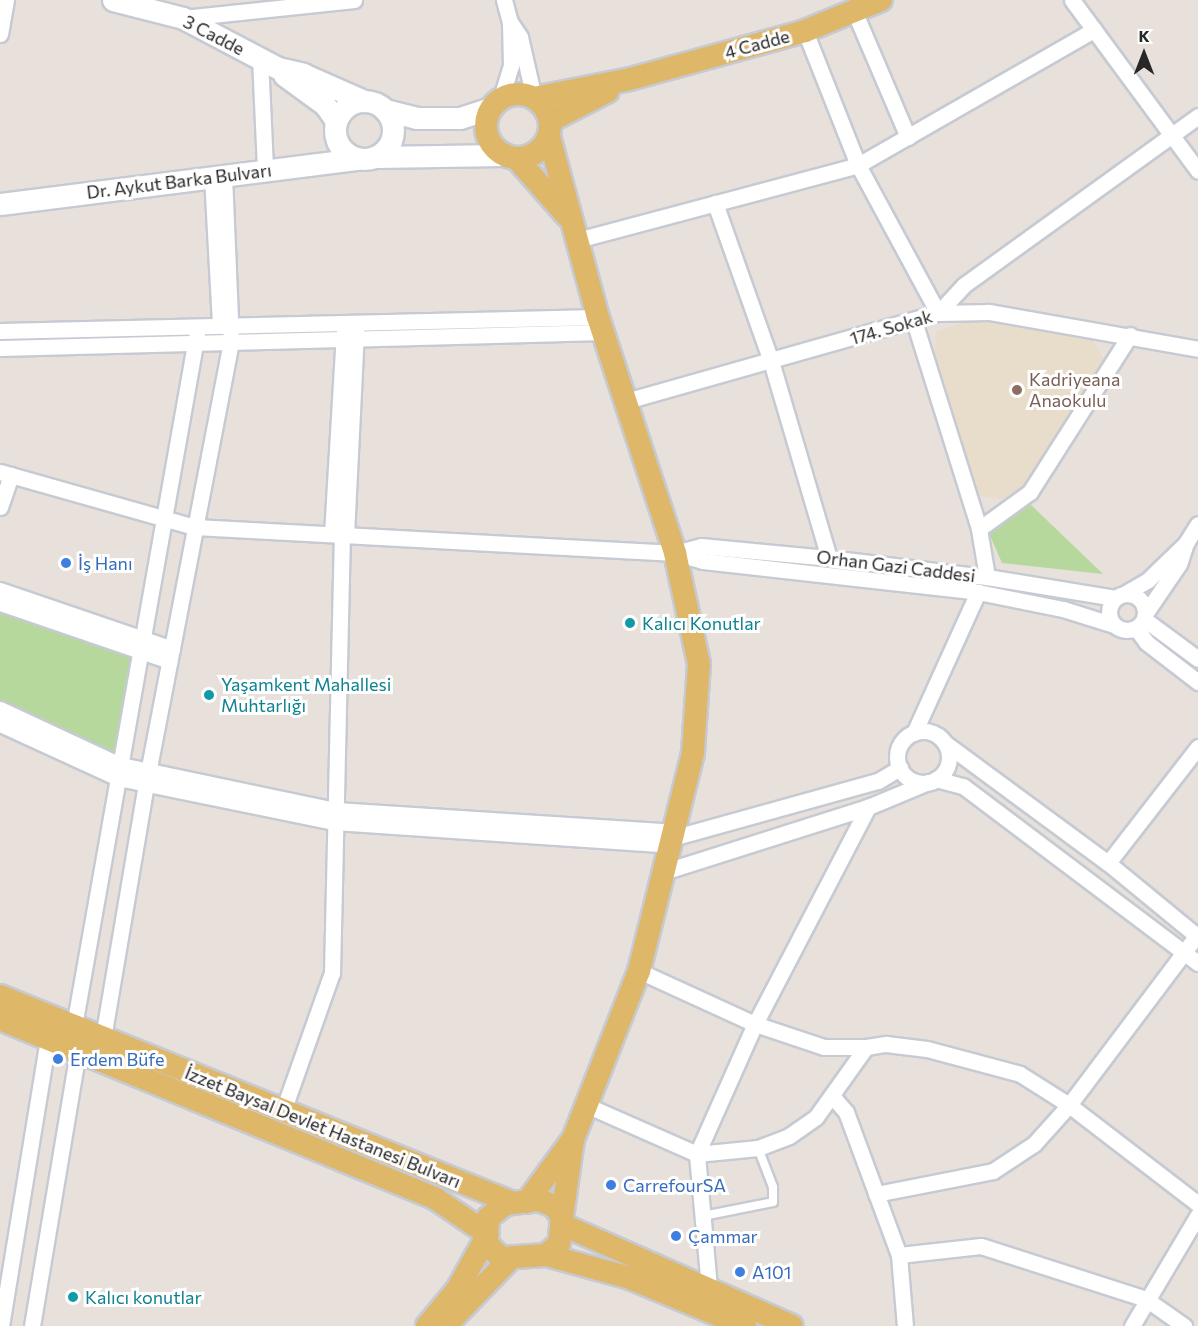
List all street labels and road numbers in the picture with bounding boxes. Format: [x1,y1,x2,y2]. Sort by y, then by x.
street label: 3 Cadde [180,10,248,60]
street label: 4 Cadde [722,25,792,63]
street label: Dr. Aykut Barka Bulvarı [85,159,273,203]
street label: 174. Sokak [847,305,935,349]
street label: Orhan Gazi Caddesi [815,546,977,586]
street label: İzzet Baysal Devlet Hastanesi Bulvarı [182,1062,464,1192]

